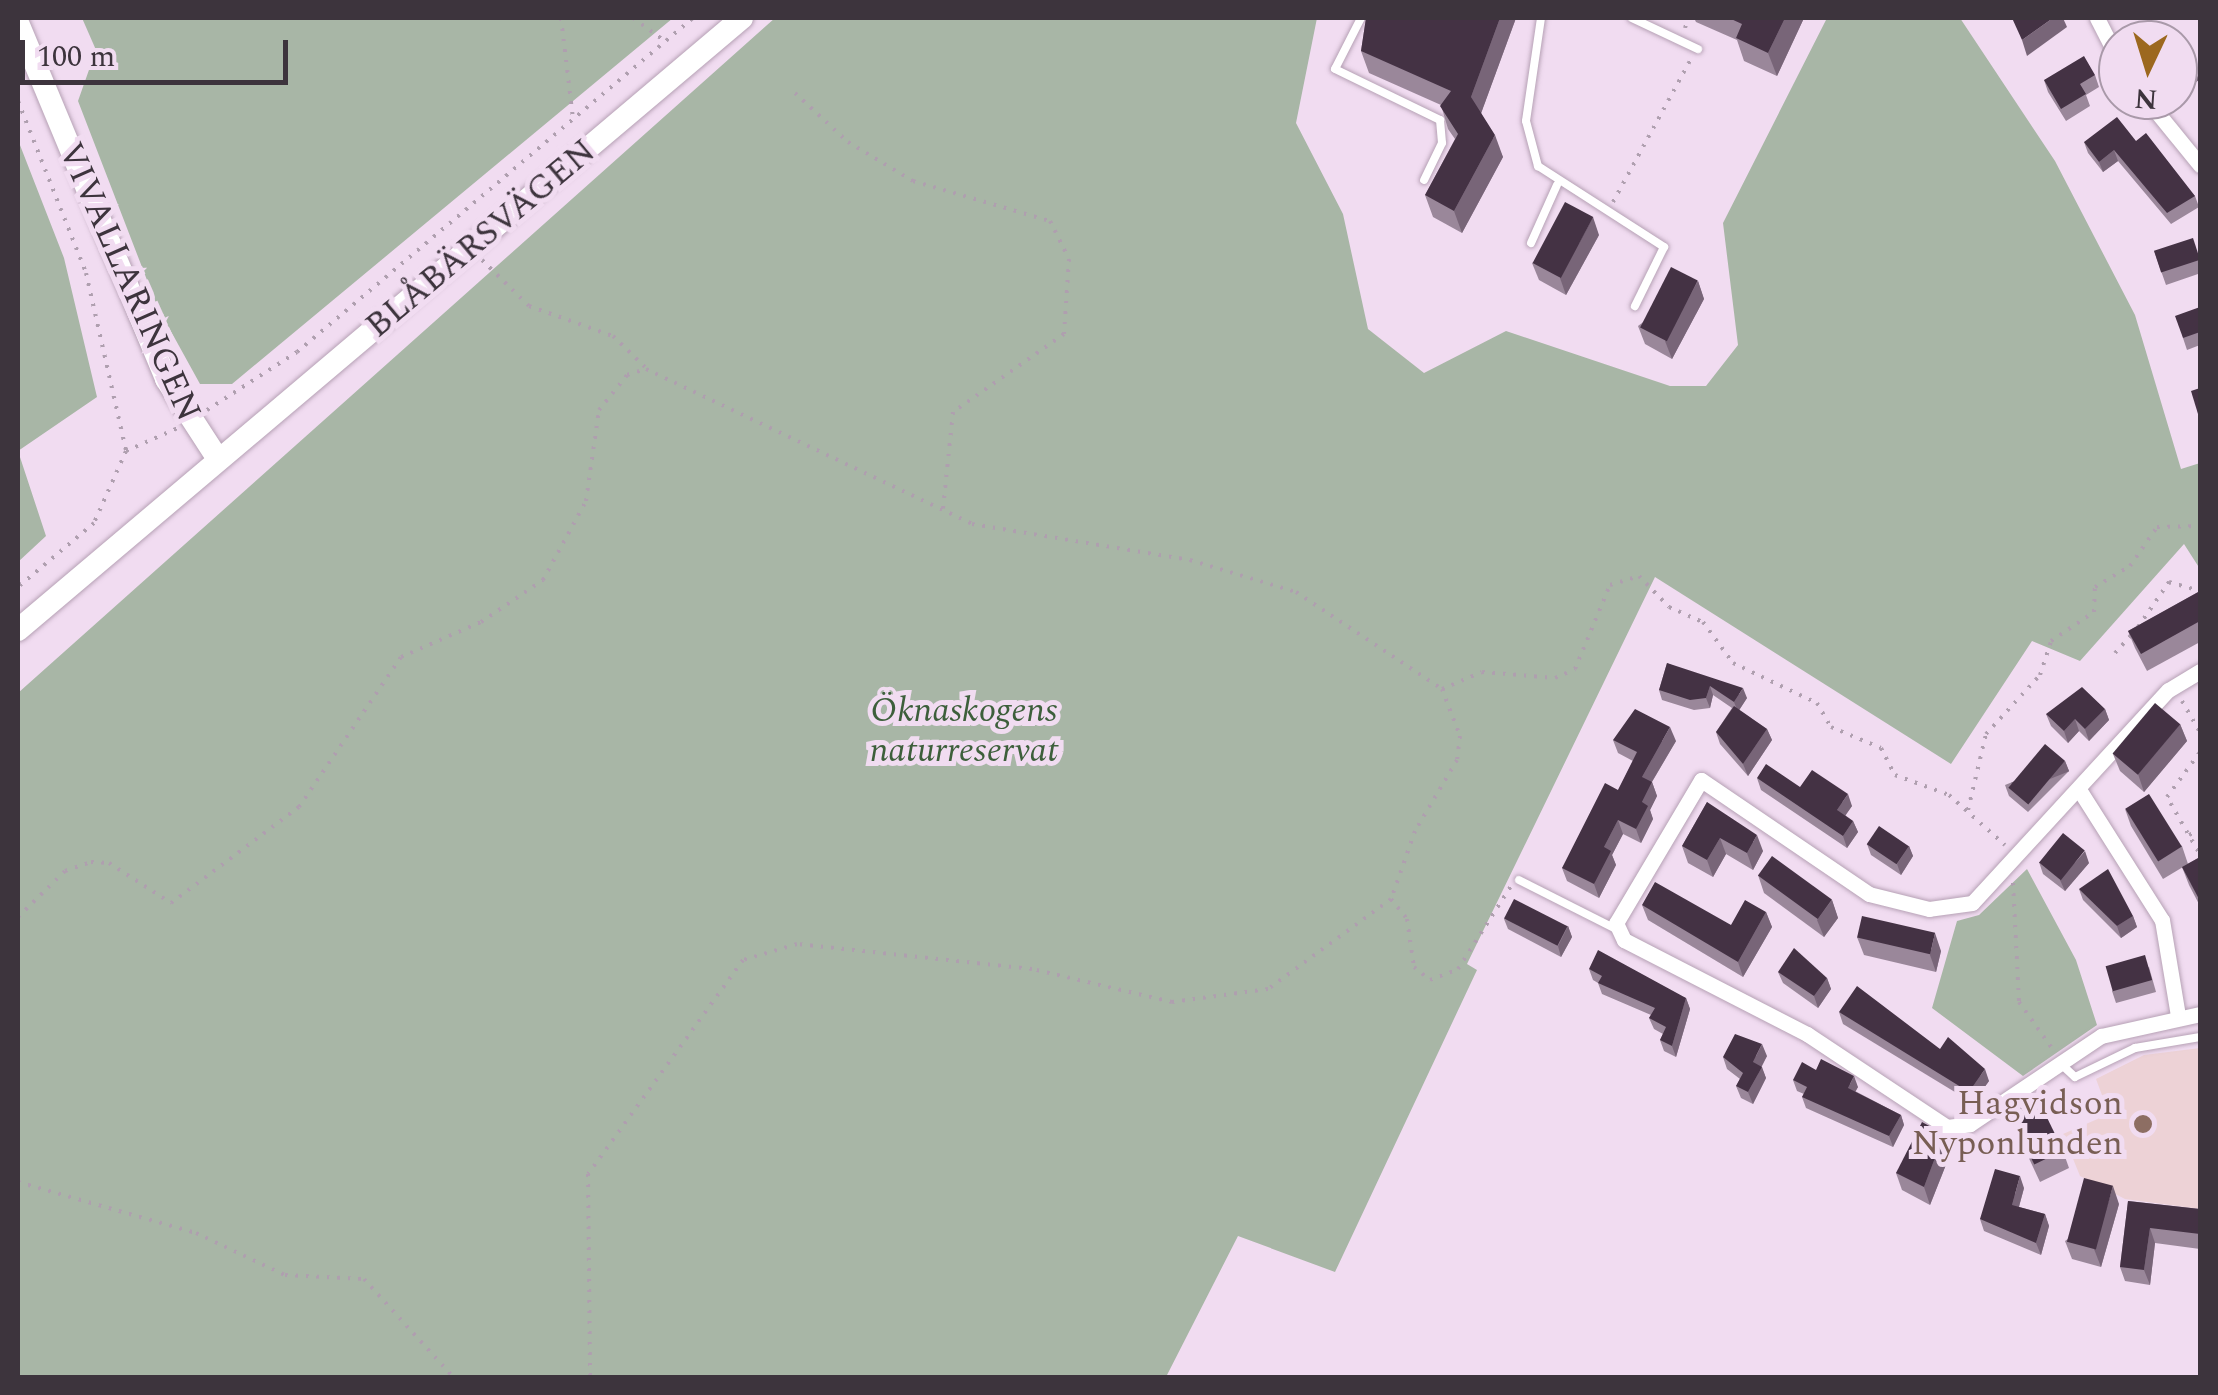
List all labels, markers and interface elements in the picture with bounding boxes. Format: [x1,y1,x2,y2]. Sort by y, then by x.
scale bar [25,20,292,82]
north arrow [2098,20,2198,120]
text: 100 m [37,34,115,80]
text: N [2133,76,2159,121]
street label: BLÅBÄRSVÄGEN [358,131,604,347]
street label: VIVALLARINGEN [49,136,209,428]
park label: Öknaskogens naturreservat [870,690,1058,772]
place label: Hagvidson Nyponlunden [1912,1083,2123,1165]
marker: Hagvidson Nyponlunden [2132,1113,2154,1135]

